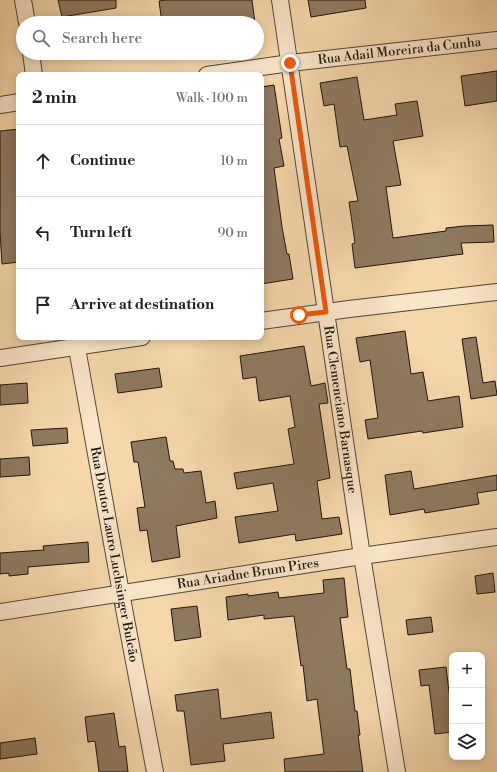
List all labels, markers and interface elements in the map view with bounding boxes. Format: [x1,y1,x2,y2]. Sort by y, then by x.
search box [16,16,264,60]
icon: search [30,27,52,49]
text: Search here [62,29,142,48]
street label: Rua Adail Moreira da Cunha [317,34,482,68]
route end [281,54,299,72]
text: 2 min [32,87,77,109]
text: Walk · 100 m [176,90,248,106]
icon: ahead [32,150,54,172]
text: Continue [70,151,135,170]
text: 10 m [220,153,248,169]
icon: left [32,222,54,244]
text: Turn left [70,223,132,242]
text: 90 m [217,225,248,241]
icon: arrive [32,294,54,316]
text: Arrive at destination [70,295,214,314]
route start [290,306,308,324]
street label: Rua Clemenciano Barnasque [320,325,361,495]
street label: Rua Doutor Lauro Luchsinger Bulcão [87,445,142,664]
street label: Rua Ariadne Brum Pires [176,555,320,592]
map controls [449,652,485,760]
button: + [449,652,485,688]
button: − [449,688,485,724]
button: layers [449,724,485,760]

